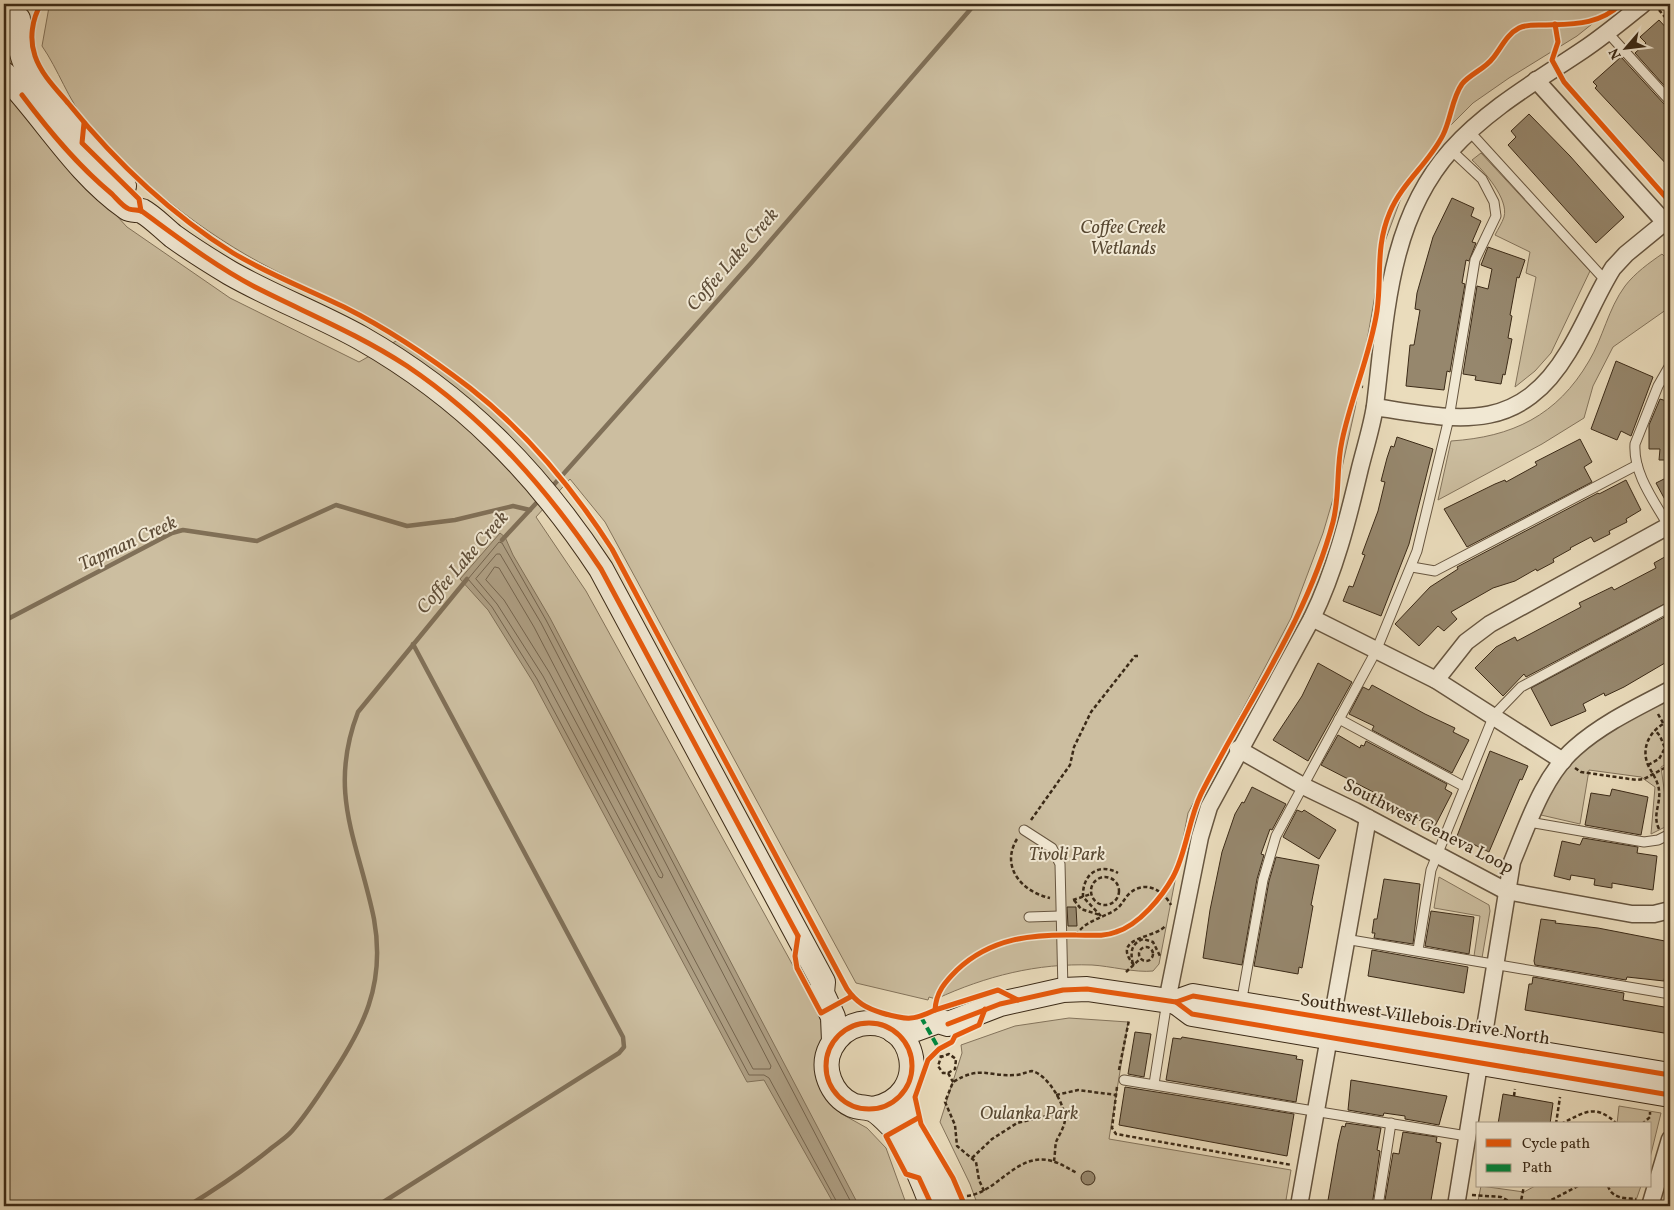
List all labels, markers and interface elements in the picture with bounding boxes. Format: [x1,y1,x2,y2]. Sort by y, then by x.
north arrow [1602,22,1652,72]
text: N [1605,44,1627,62]
water label: Coffee Lake Creek [681,203,785,317]
park label: Coffee Creek Wetlands [1080,216,1166,262]
water label: Coffee Lake Creek [411,506,515,620]
water label: Tapman Creek [75,510,181,578]
street label: Southwest Geneva Loop [1338,773,1518,881]
park label: Tivoli Park [1029,843,1105,868]
street label: Southwest Villebois Drive North [1298,988,1552,1052]
park label: Oulanka Park [980,1102,1078,1127]
legend [1476,1122,1652,1188]
text: Cycle path [1522,1134,1590,1155]
text: Path [1522,1158,1552,1179]

